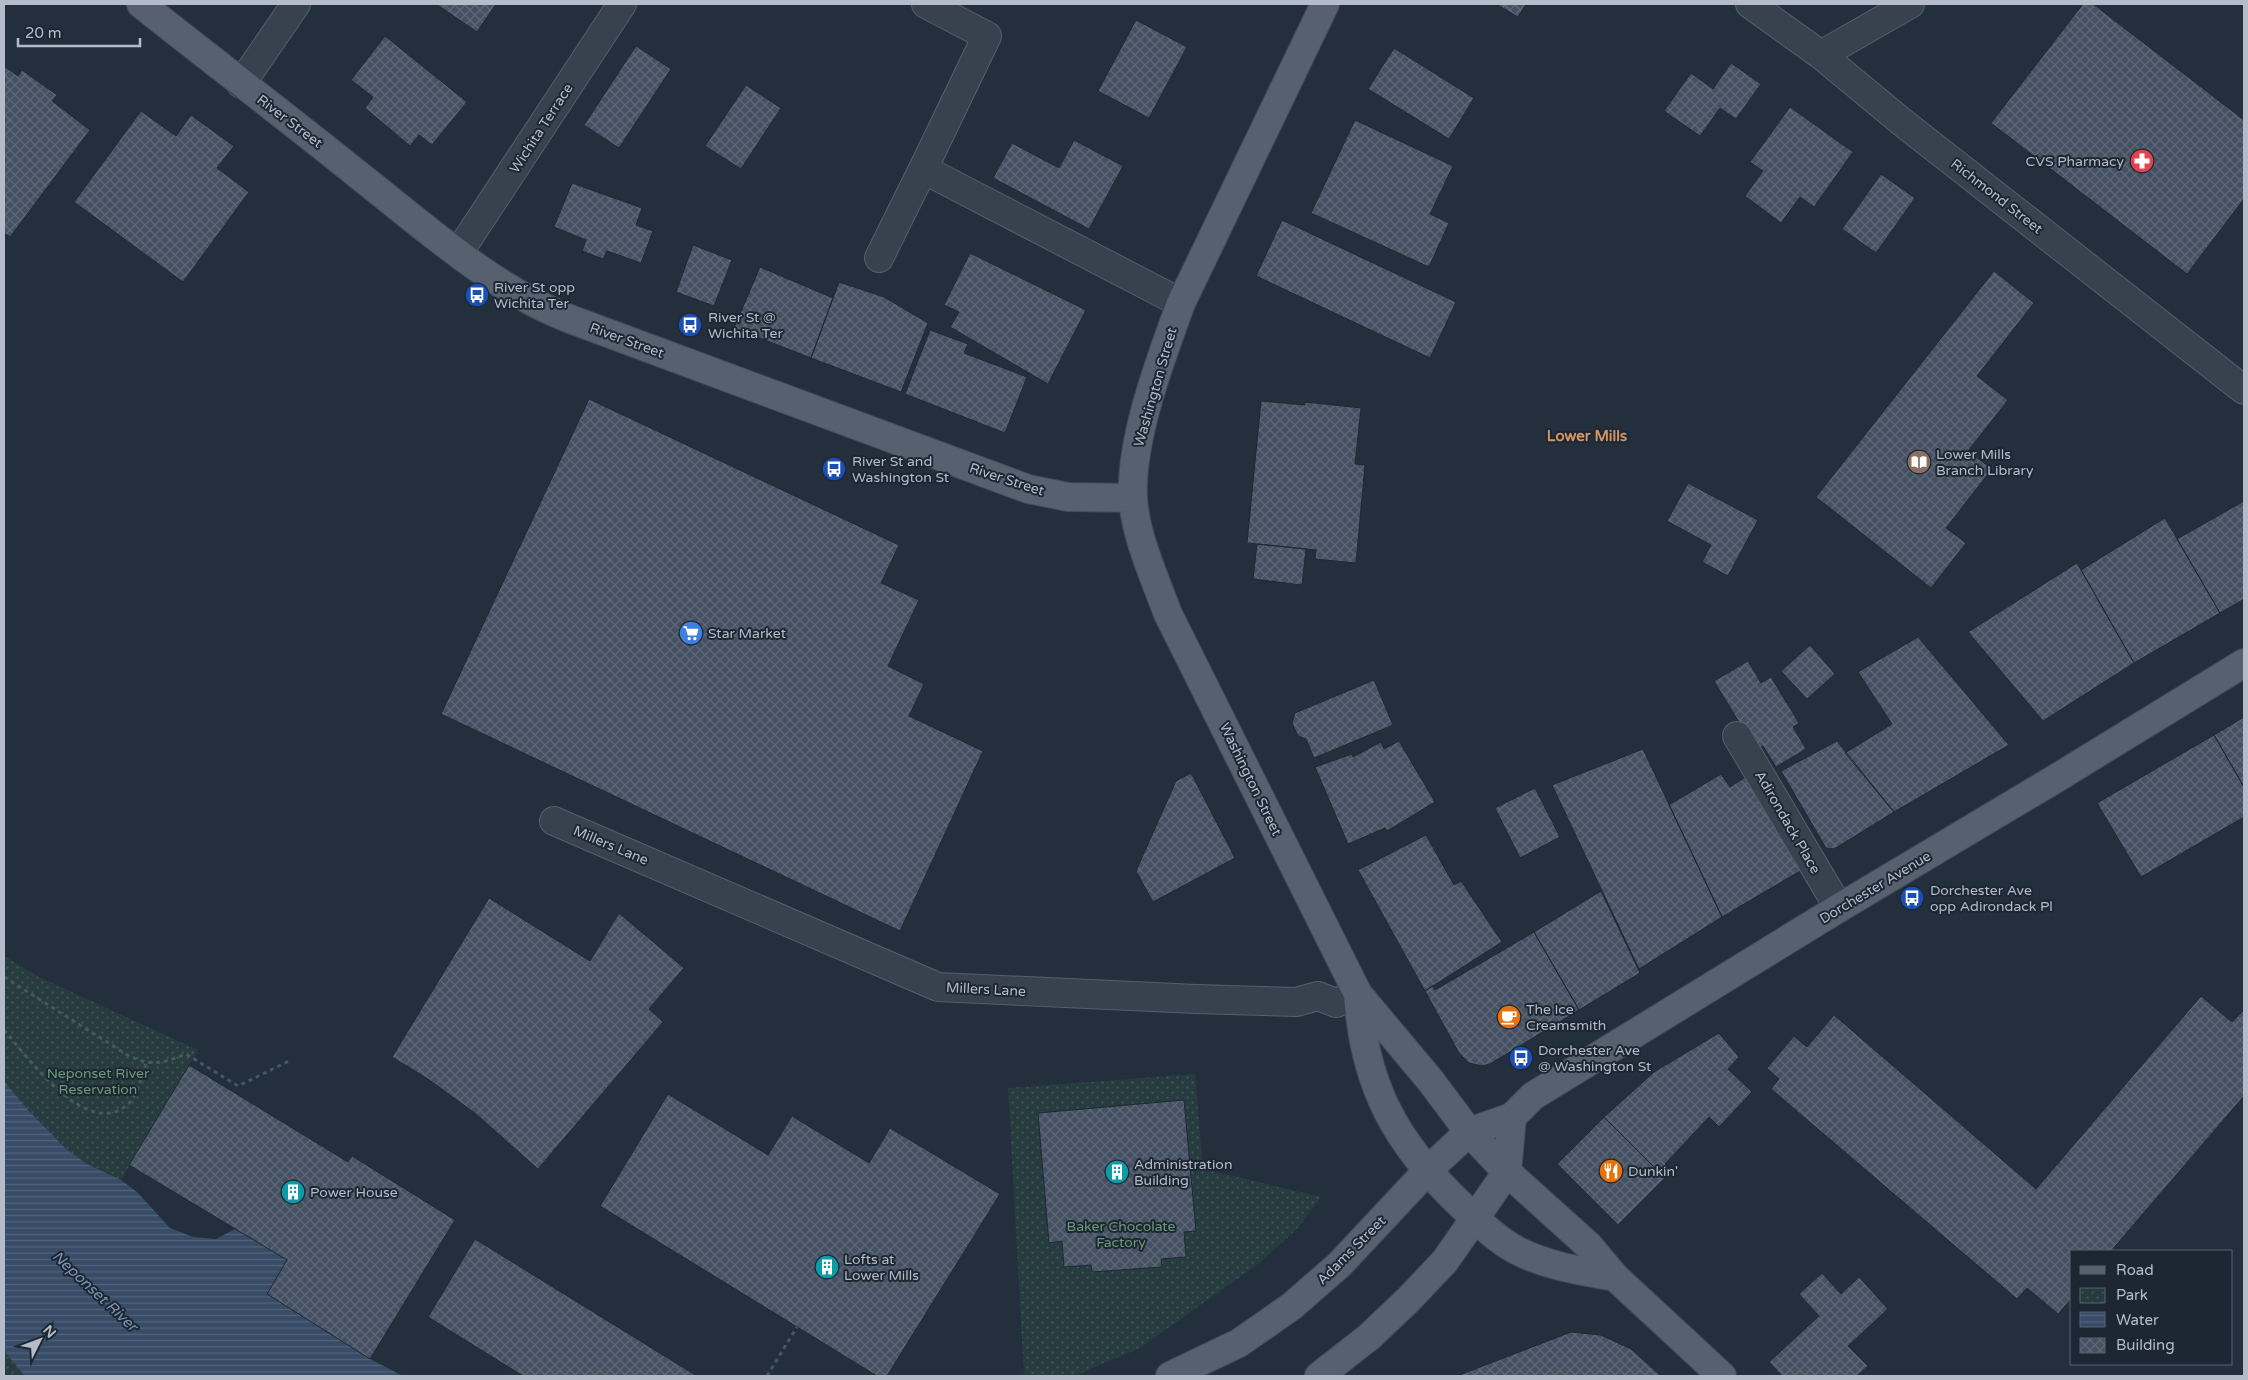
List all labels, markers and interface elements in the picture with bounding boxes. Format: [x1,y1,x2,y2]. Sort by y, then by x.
scale bar [18,15,140,47]
text: 20 m [25,24,62,42]
street label: Wichita Terrace [506,80,577,176]
street label: River Street [254,91,326,152]
pharmacy icon: CVS Pharmacy [2129,148,2155,174]
place label: CVS Pharmacy [2026,153,2124,170]
street label: Richmond Street [1947,155,2046,238]
place label: River St opp Wichita Ter [494,279,575,312]
bus stop icon: River St opp Wichita Ter [464,282,490,308]
place label: River St @ Wichita Ter [708,309,783,342]
bus stop icon: River St @ Wichita Ter [677,312,703,338]
street label: River Street [587,319,667,362]
street label: Washington Street [1130,325,1181,449]
district label: Lower Mills [1547,427,1627,445]
place label: Lower Mills Branch Library [1936,446,2034,479]
library icon: Lower Mills Branch Library [1906,449,1932,475]
place label: River St and Washington St [852,453,950,486]
bus stop icon: River St and Washington St [821,456,847,482]
street label: River Street [967,459,1047,500]
supermarket icon: Star Market [678,620,704,646]
place label: Star Market [708,625,787,642]
street label: Washington Street [1216,720,1286,839]
street label: Adirondack Place [1751,768,1824,877]
street label: Millers Lane [571,822,651,869]
street label: Dorchester Avenue [1817,847,1934,927]
place label: Dorchester Ave opp Adirondack Pl [1930,882,2053,915]
bus stop icon: Dorchester Ave opp Adirondack Pl [1899,885,1925,911]
street label: Millers Lane [946,979,1026,1000]
place label: The Ice Creamsmith [1526,1001,1606,1034]
cafe icon: The Ice Creamsmith [1496,1004,1522,1030]
place label: Dorchester Ave @ Washington St [1538,1042,1652,1075]
bus stop icon: Dorchester Ave @ Washington St [1508,1045,1534,1071]
park label: Neponset River Reservation [47,1065,150,1098]
place label: Administration Building [1134,1156,1232,1189]
restaurant icon: Dunkin' [1598,1158,1624,1184]
building icon: Administration Building [1104,1159,1130,1185]
place label: Dunkin' [1628,1163,1678,1180]
building icon: Power House [280,1179,306,1205]
place label: Power House [310,1184,398,1201]
street label: Adams Street [1313,1212,1390,1288]
park label: Baker Chocolate Factory [1066,1218,1176,1251]
water label: Neponset River [49,1247,141,1335]
legend [2070,1250,2233,1365]
place label: Lofts at Lower Mills [844,1251,919,1284]
building icon: Lofts at Lower Mills [814,1254,840,1280]
text: Road [2116,1261,2154,1279]
text: Park [2116,1286,2148,1304]
text: Water [2116,1311,2159,1329]
north arrow [15,1315,65,1365]
text: Building [2116,1336,2175,1354]

